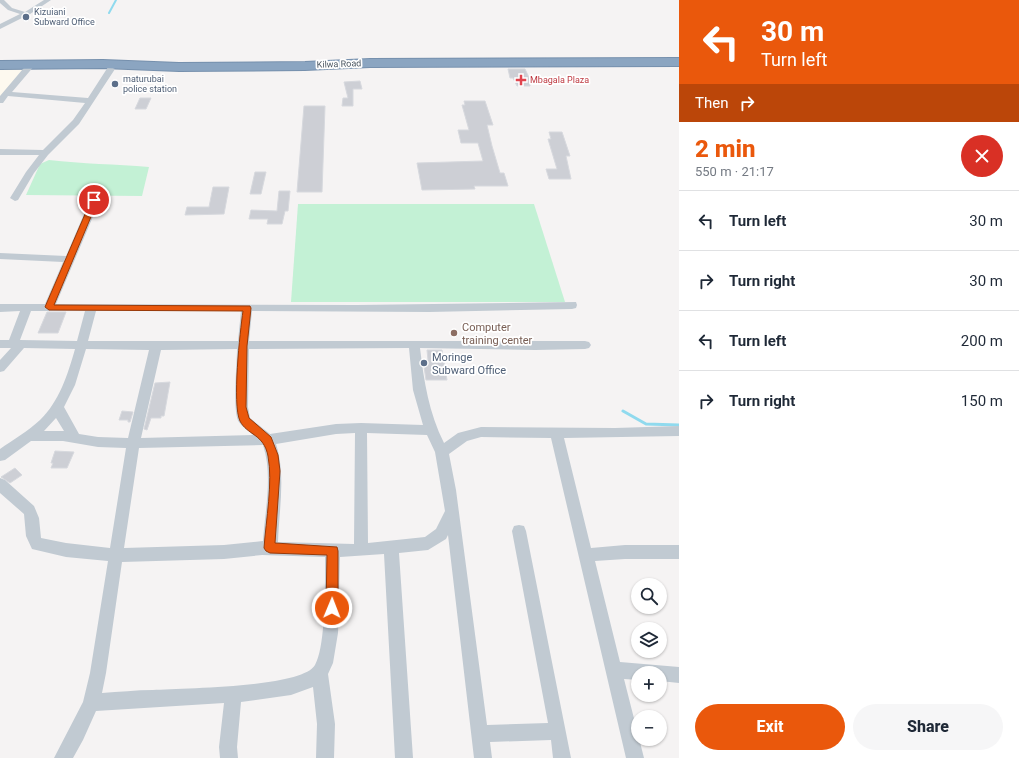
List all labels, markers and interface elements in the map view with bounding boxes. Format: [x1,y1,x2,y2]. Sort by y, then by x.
place label: Kizuiani Subward Office [34,7,95,27]
marker: Kizuiani Subward Office [21,12,31,22]
text: 30 m [761,15,824,48]
icon: left [695,16,747,68]
text: Turn left [761,49,827,70]
street label: Kilwa Road [317,58,361,70]
place label: maturubai police station [123,74,177,94]
marker: Mbagala Plaza [515,74,527,86]
place label: Mbagala Plaza [530,75,589,85]
marker: maturubai police station [110,79,120,89]
icon: right [736,92,758,114]
text: Then [695,94,728,112]
text: 2 min [695,135,756,163]
button: close [961,135,1003,177]
text: 550 m · 21:17 [695,164,774,179]
pin [77,183,111,217]
icon: arrive [83,189,105,211]
icon: left [695,210,717,232]
text: Turn left [729,212,786,230]
text: 30 m [969,212,1003,230]
icon: right [695,270,717,292]
text: Turn right [729,272,795,290]
text: 30 m [969,272,1003,290]
place label: Computer training center [462,321,533,347]
marker: Computer training center [449,328,459,338]
icon: left [695,330,717,352]
text: Turn left [729,332,786,350]
text: 200 m [961,332,1003,350]
place label: Moringe Subward Office [432,351,506,377]
marker: Moringe Subward Office [419,358,429,368]
icon: right [695,390,717,412]
text: Turn right [729,392,795,410]
text: 150 m [961,392,1003,410]
map controls [631,578,667,746]
button: search [631,578,667,614]
position arrow [311,587,353,629]
button: layers [631,622,667,658]
button: + [631,666,667,702]
button: Exit [695,704,845,750]
button: Share [853,704,1003,750]
button: − [631,710,667,746]

